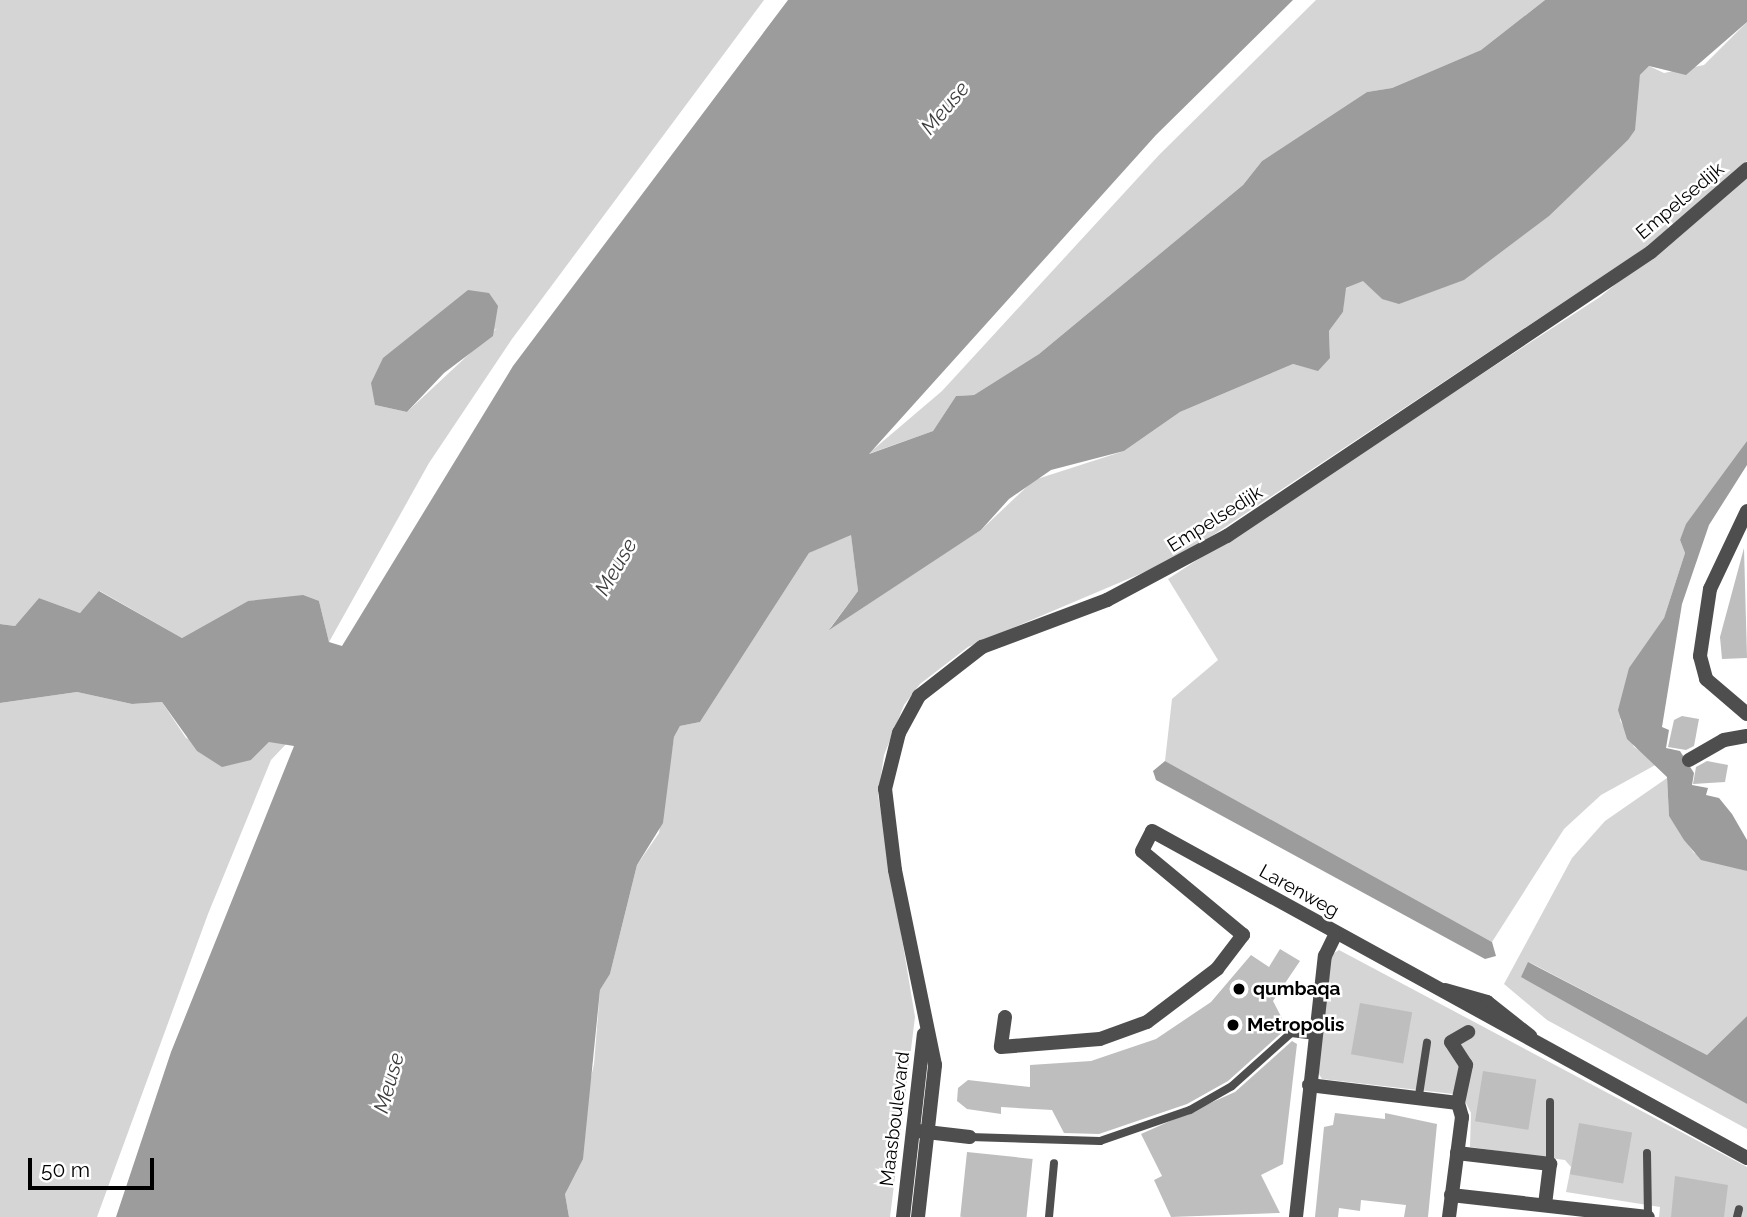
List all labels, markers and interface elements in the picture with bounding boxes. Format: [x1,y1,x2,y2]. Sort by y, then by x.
water label: Meuse [916,76,974,140]
street label: Empelsedijk [1631,158,1729,244]
street label: Empelsedijk [1163,481,1267,557]
water label: Meuse [590,534,642,600]
street label: Larenweg [1255,860,1343,922]
place label: qumbaqa [1253,978,1340,1000]
marker: qumbaqa [1231,981,1247,997]
place label: Metropolis [1247,1014,1344,1036]
marker: Metropolis [1225,1017,1241,1033]
water label: Meuse [368,1050,410,1116]
street label: Maasboulevard [875,1050,915,1188]
scale bar [32,1144,158,1188]
text: 50 m [41,1157,90,1182]

